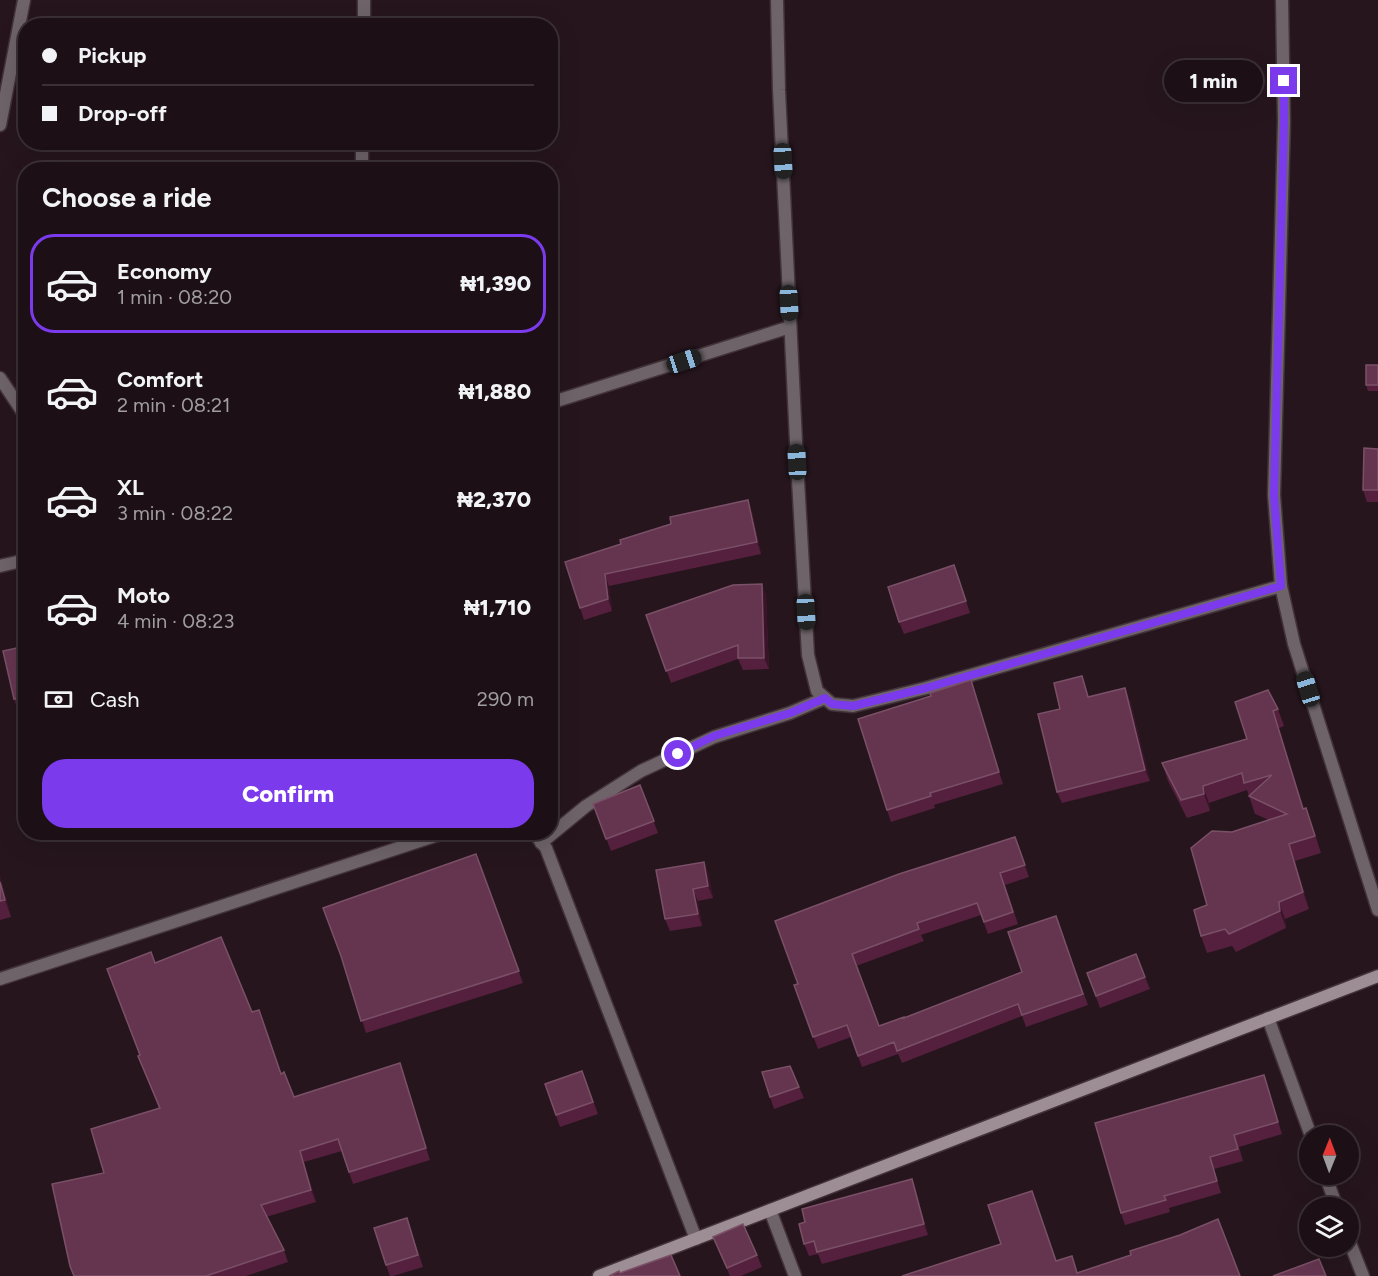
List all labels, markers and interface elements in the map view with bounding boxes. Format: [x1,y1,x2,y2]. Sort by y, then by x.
text: Pickup [78,42,147,69]
callout: 1 min [1164,60,1263,102]
route end [1270,67,1297,94]
text: 1 min [1190,69,1237,93]
text: Drop-off [78,100,167,127]
car [773,143,793,179]
text: Choose a ride [42,181,211,214]
icon: car [45,257,99,311]
text: Economy [117,258,212,285]
text: ₦1,390 [460,270,531,297]
text: 1 min · 08:20 [117,285,232,309]
car [779,285,799,321]
car [664,347,704,375]
icon: car [45,365,99,419]
text: Comfort [117,366,203,393]
text: ₦1,880 [459,378,531,405]
text: 2 min · 08:21 [117,393,231,417]
car [787,444,807,480]
icon: car [45,473,99,527]
text: XL [117,474,144,501]
text: ₦2,370 [457,486,531,513]
text: 3 min · 08:22 [117,501,233,525]
icon: car [45,581,99,635]
text: Moto [117,582,170,609]
text: ₦1,710 [464,594,531,621]
car [796,594,816,630]
text: 4 min · 08:23 [117,609,234,633]
car [1294,669,1322,709]
icon: cash [42,683,75,716]
text: Cash [90,686,140,713]
text: 290 m [477,687,534,711]
route start [664,740,691,767]
button: Confirm [42,759,534,828]
north arrow [1299,1125,1359,1185]
map controls [1299,1125,1359,1257]
button: layers [1299,1197,1359,1257]

